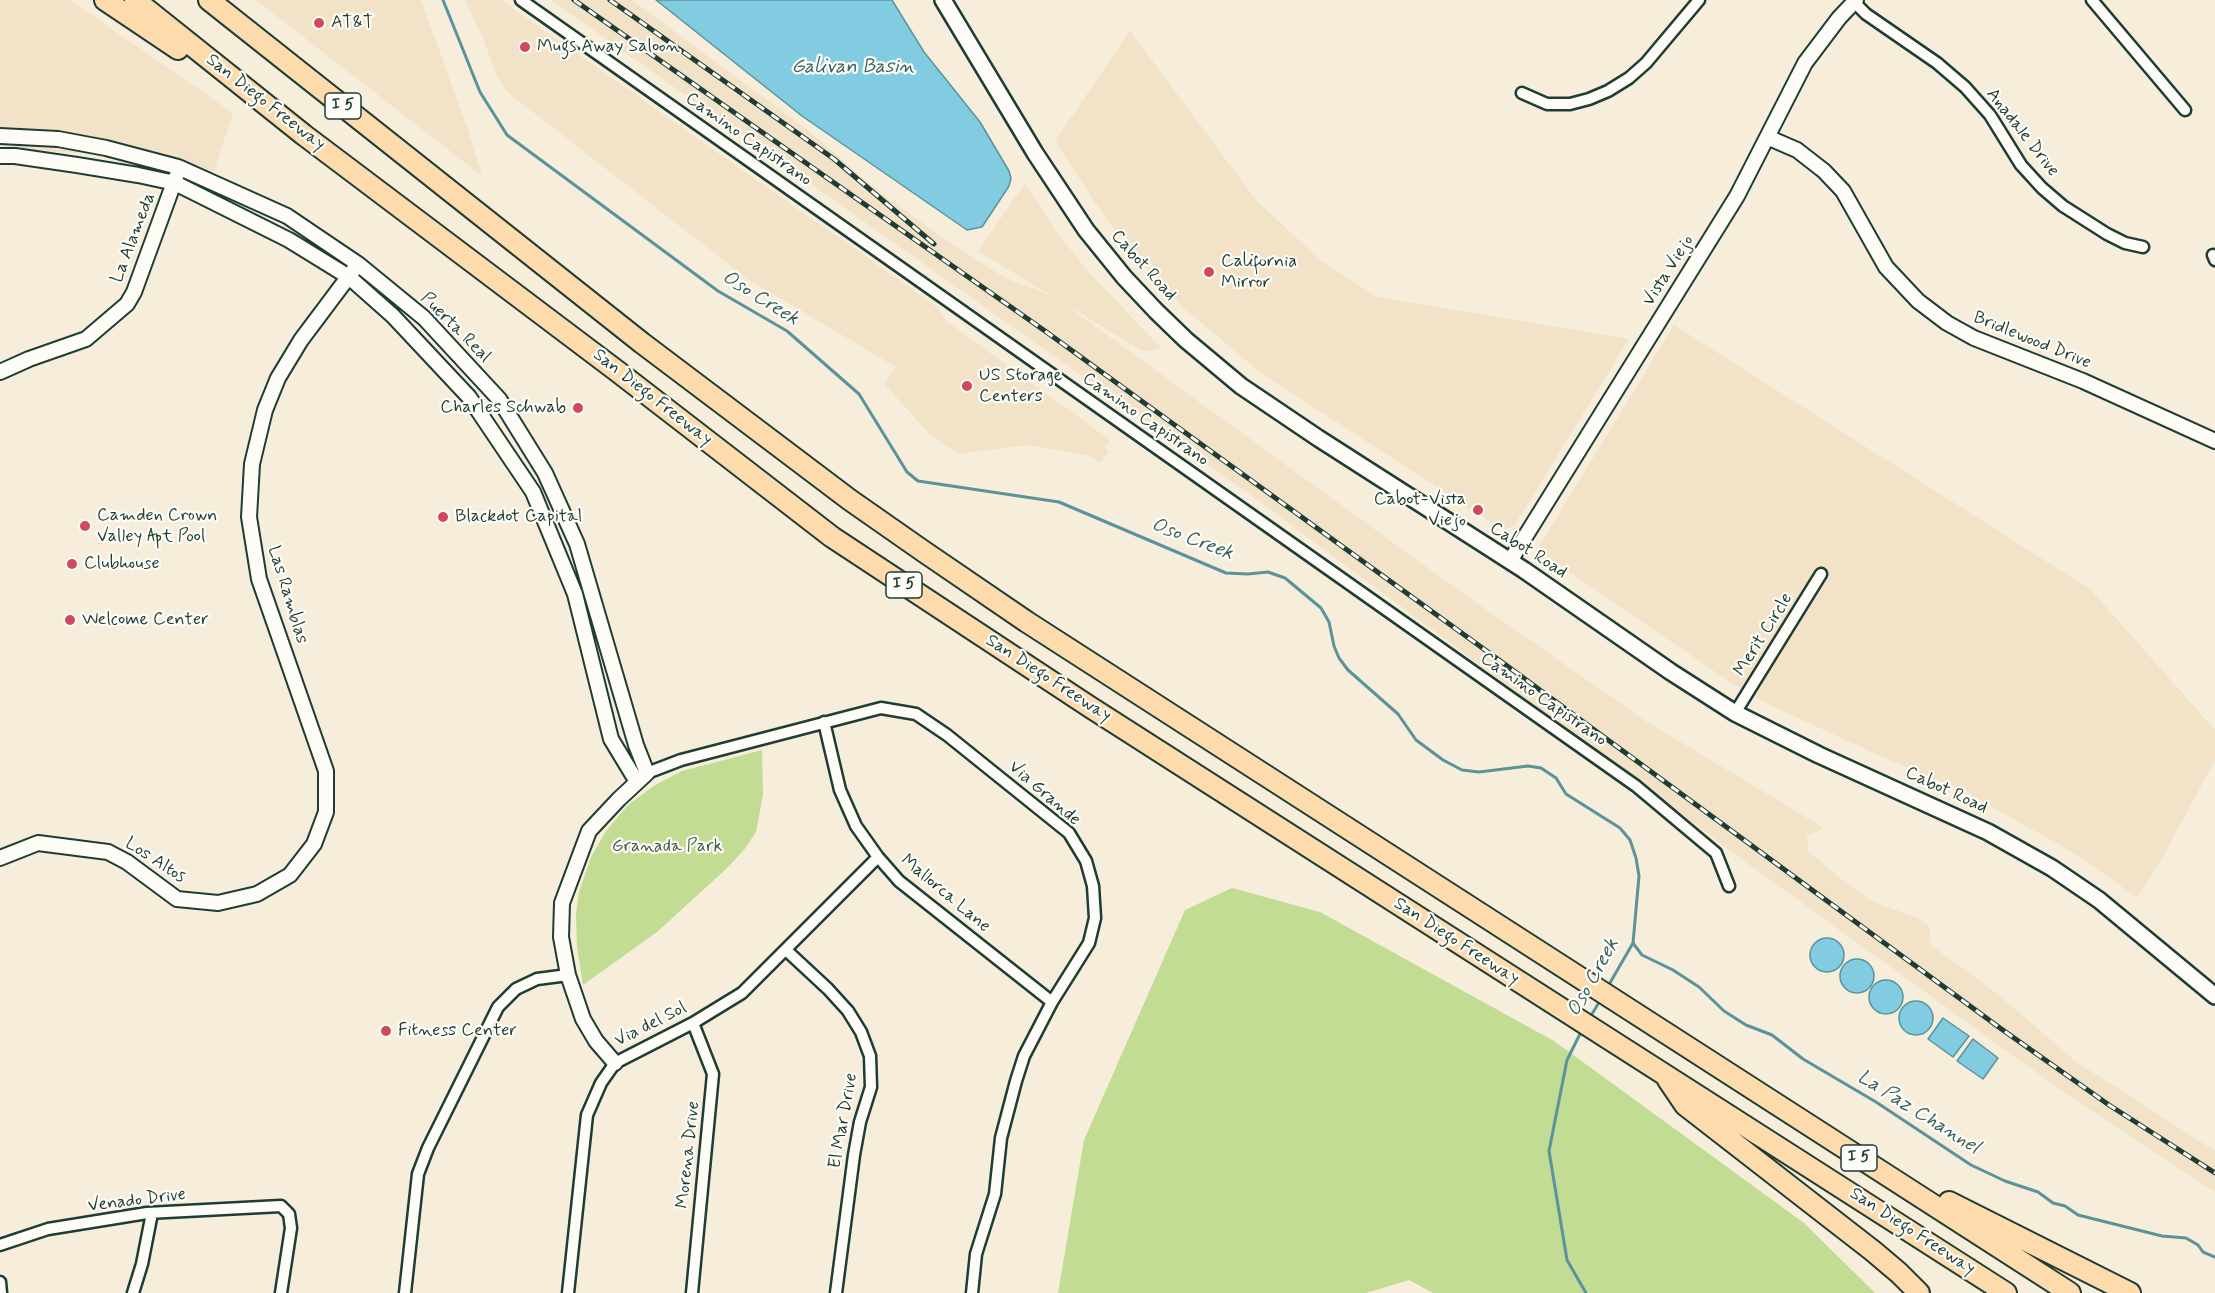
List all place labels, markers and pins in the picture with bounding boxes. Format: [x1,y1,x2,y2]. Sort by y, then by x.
place label: AT&T [331,12,373,34]
marker: AT&T [312,16,326,30]
place label: Mugs Away Saloon [537,36,680,58]
marker: Mugs Away Saloon [518,40,532,54]
place label: California Mirror [1221,251,1297,294]
marker: California Mirror [1202,265,1216,279]
place label: US Storage Centers [979,365,1062,407]
marker: US Storage Centers [960,379,974,393]
place label: Charles Schwab [440,397,566,419]
marker: Charles Schwab [571,401,585,415]
place label: Cabot-Vista Viejo [1374,489,1466,532]
marker: Cabot-Vista Viejo [1471,503,1485,517]
place label: Camden Crown Valley Apt Pool [97,505,217,548]
place label: Blackdot Capital [455,506,582,528]
marker: Blackdot Capital [436,510,450,524]
marker: Camden Crown Valley Apt Pool [78,519,92,533]
place label: Clubhouse [84,553,160,575]
marker: Clubhouse [65,557,79,571]
place label: Welcome Center [82,609,209,631]
marker: Welcome Center [63,613,77,627]
place label: Fitness Center [398,1020,517,1042]
marker: Fitness Center [379,1024,393,1038]

